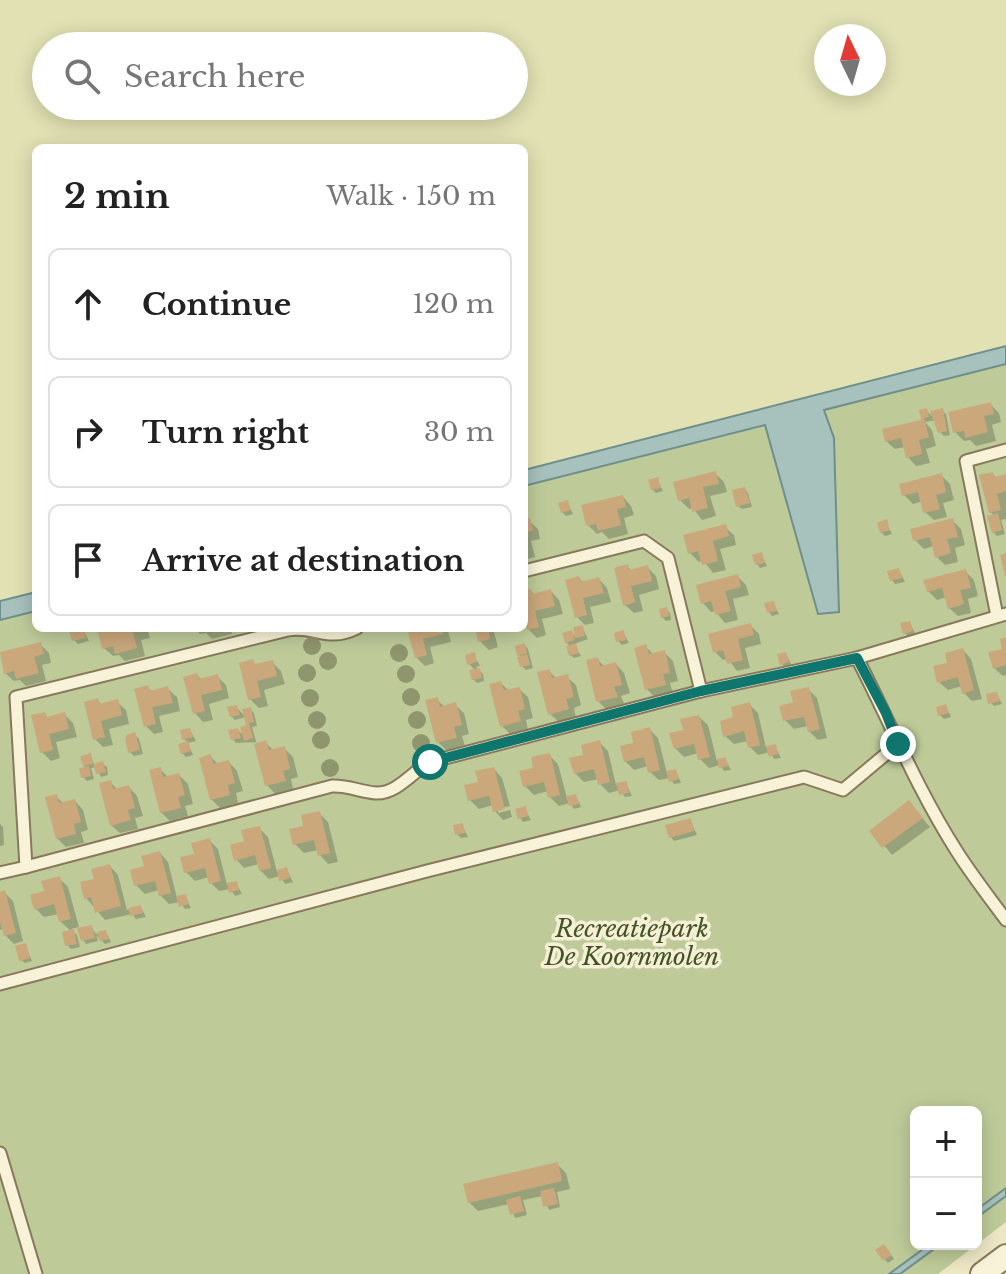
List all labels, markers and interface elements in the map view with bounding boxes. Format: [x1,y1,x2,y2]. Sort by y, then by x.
north arrow [814,24,886,96]
search box [32,32,528,120]
icon: search [60,54,104,98]
text: Search here [124,58,305,95]
text: 2 min [64,175,170,217]
text: Walk · 150 m [327,180,496,212]
icon: ahead [66,282,110,326]
text: Continue [142,286,291,323]
text: 120 m [412,288,494,320]
icon: right [66,410,110,454]
text: Turn right [142,414,309,451]
text: 30 m [424,416,494,448]
icon: arrive [66,538,110,582]
text: Arrive at destination [142,542,465,579]
route end [880,726,916,762]
route start [412,744,448,780]
park label: Recreatiepark De Koornmolen [544,914,719,971]
map controls [910,1106,982,1250]
button: + [910,1106,982,1178]
button: − [910,1178,982,1250]

